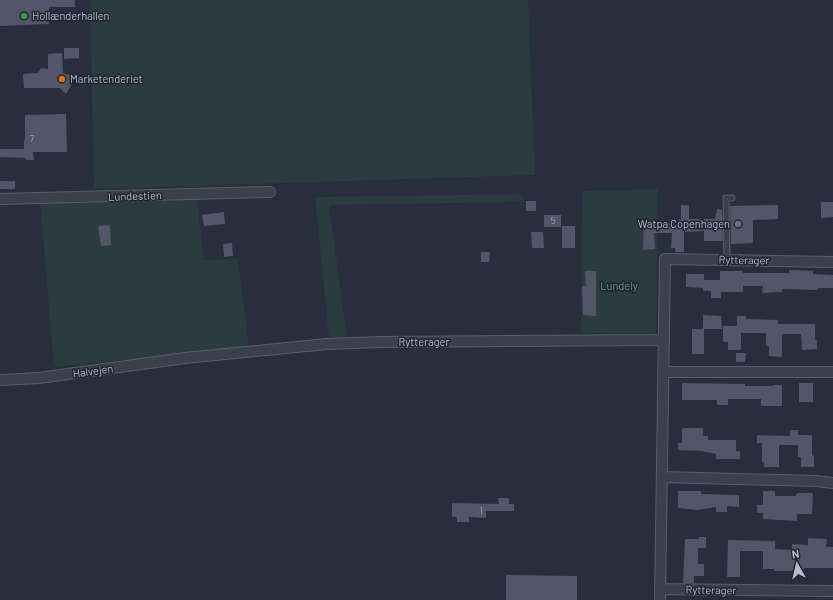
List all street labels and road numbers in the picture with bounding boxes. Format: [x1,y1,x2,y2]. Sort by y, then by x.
street label: Lundestien [108,188,162,203]
street label: Rytterager [718,253,770,266]
street label: Rytterager [399,335,449,348]
street label: Halvejen [72,361,114,380]
street label: Rytterager [685,583,737,596]

